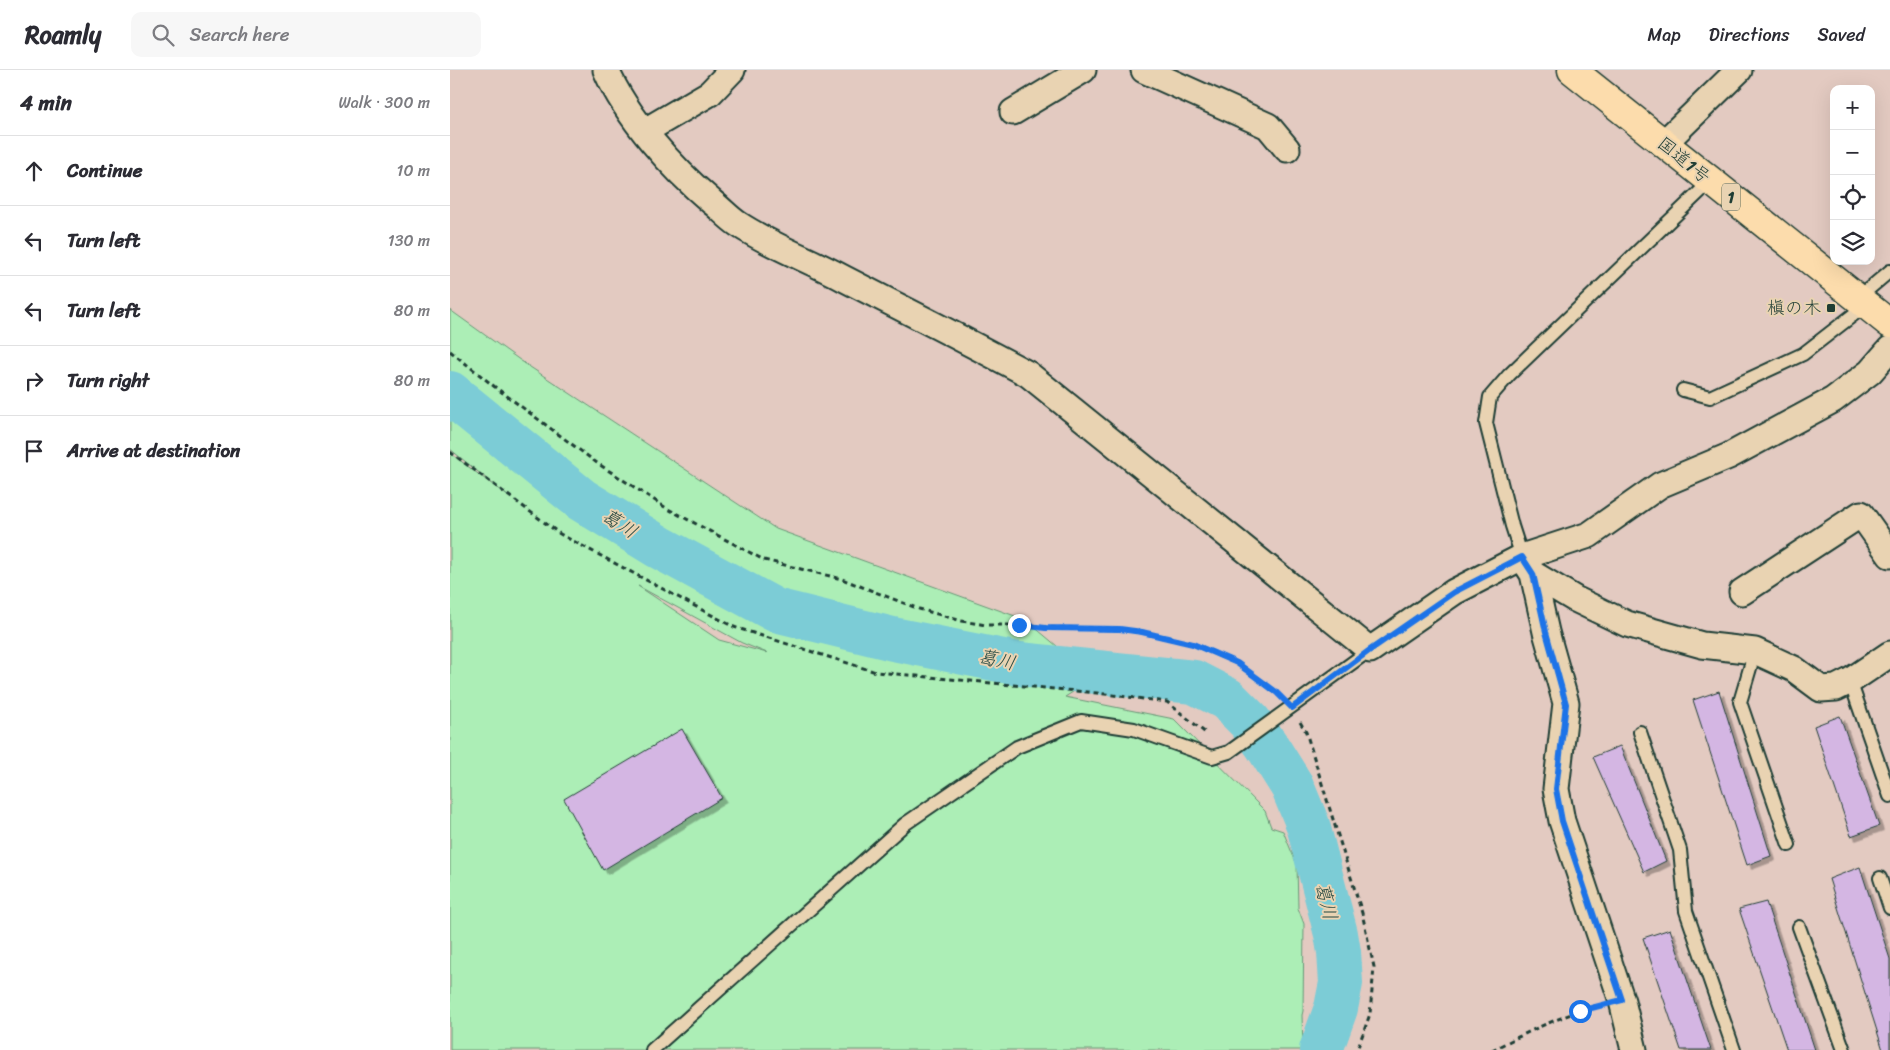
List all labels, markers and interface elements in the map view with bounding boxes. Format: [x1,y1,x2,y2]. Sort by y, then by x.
search box [131,12,481,57]
text: Roamly [25,14,101,56]
text: Search here [189,18,289,51]
text: Map [1648,19,1681,51]
text: Directions [1709,19,1790,51]
text: Saved [1818,19,1865,51]
icon: search [149,21,177,49]
text: 4 min [20,84,72,122]
map controls [1830,85,1875,265]
button: + [1830,85,1875,130]
text: Walk · 300 m [339,88,430,117]
street label: 国道1号 [1650,128,1718,192]
button: − [1830,130,1875,175]
text: Continue [67,154,143,187]
text: 10 m [397,156,430,185]
icon: ahead [20,157,48,185]
button: locate [1830,175,1875,220]
road number: 1 [1722,184,1740,210]
button: layers [1830,220,1875,265]
text: Turn left [67,224,140,257]
text: 130 m [388,226,430,255]
icon: left [20,227,48,255]
place label: 槇の木 [1767,292,1821,324]
text: Turn left [67,294,140,327]
text: 80 m [394,296,430,325]
icon: left [20,297,48,325]
marker: 槇の木 [1825,302,1837,314]
text: Turn right [67,364,149,397]
text: 80 m [394,366,430,395]
icon: right [20,367,48,395]
text: Arrive at destination [67,434,240,467]
icon: arrive [20,437,48,465]
water label: 葛川 [595,499,645,547]
route end [1008,614,1031,637]
water label: 葛川 [975,639,1019,680]
water label: 葛川 [1306,879,1347,924]
route start [1569,1000,1592,1023]

